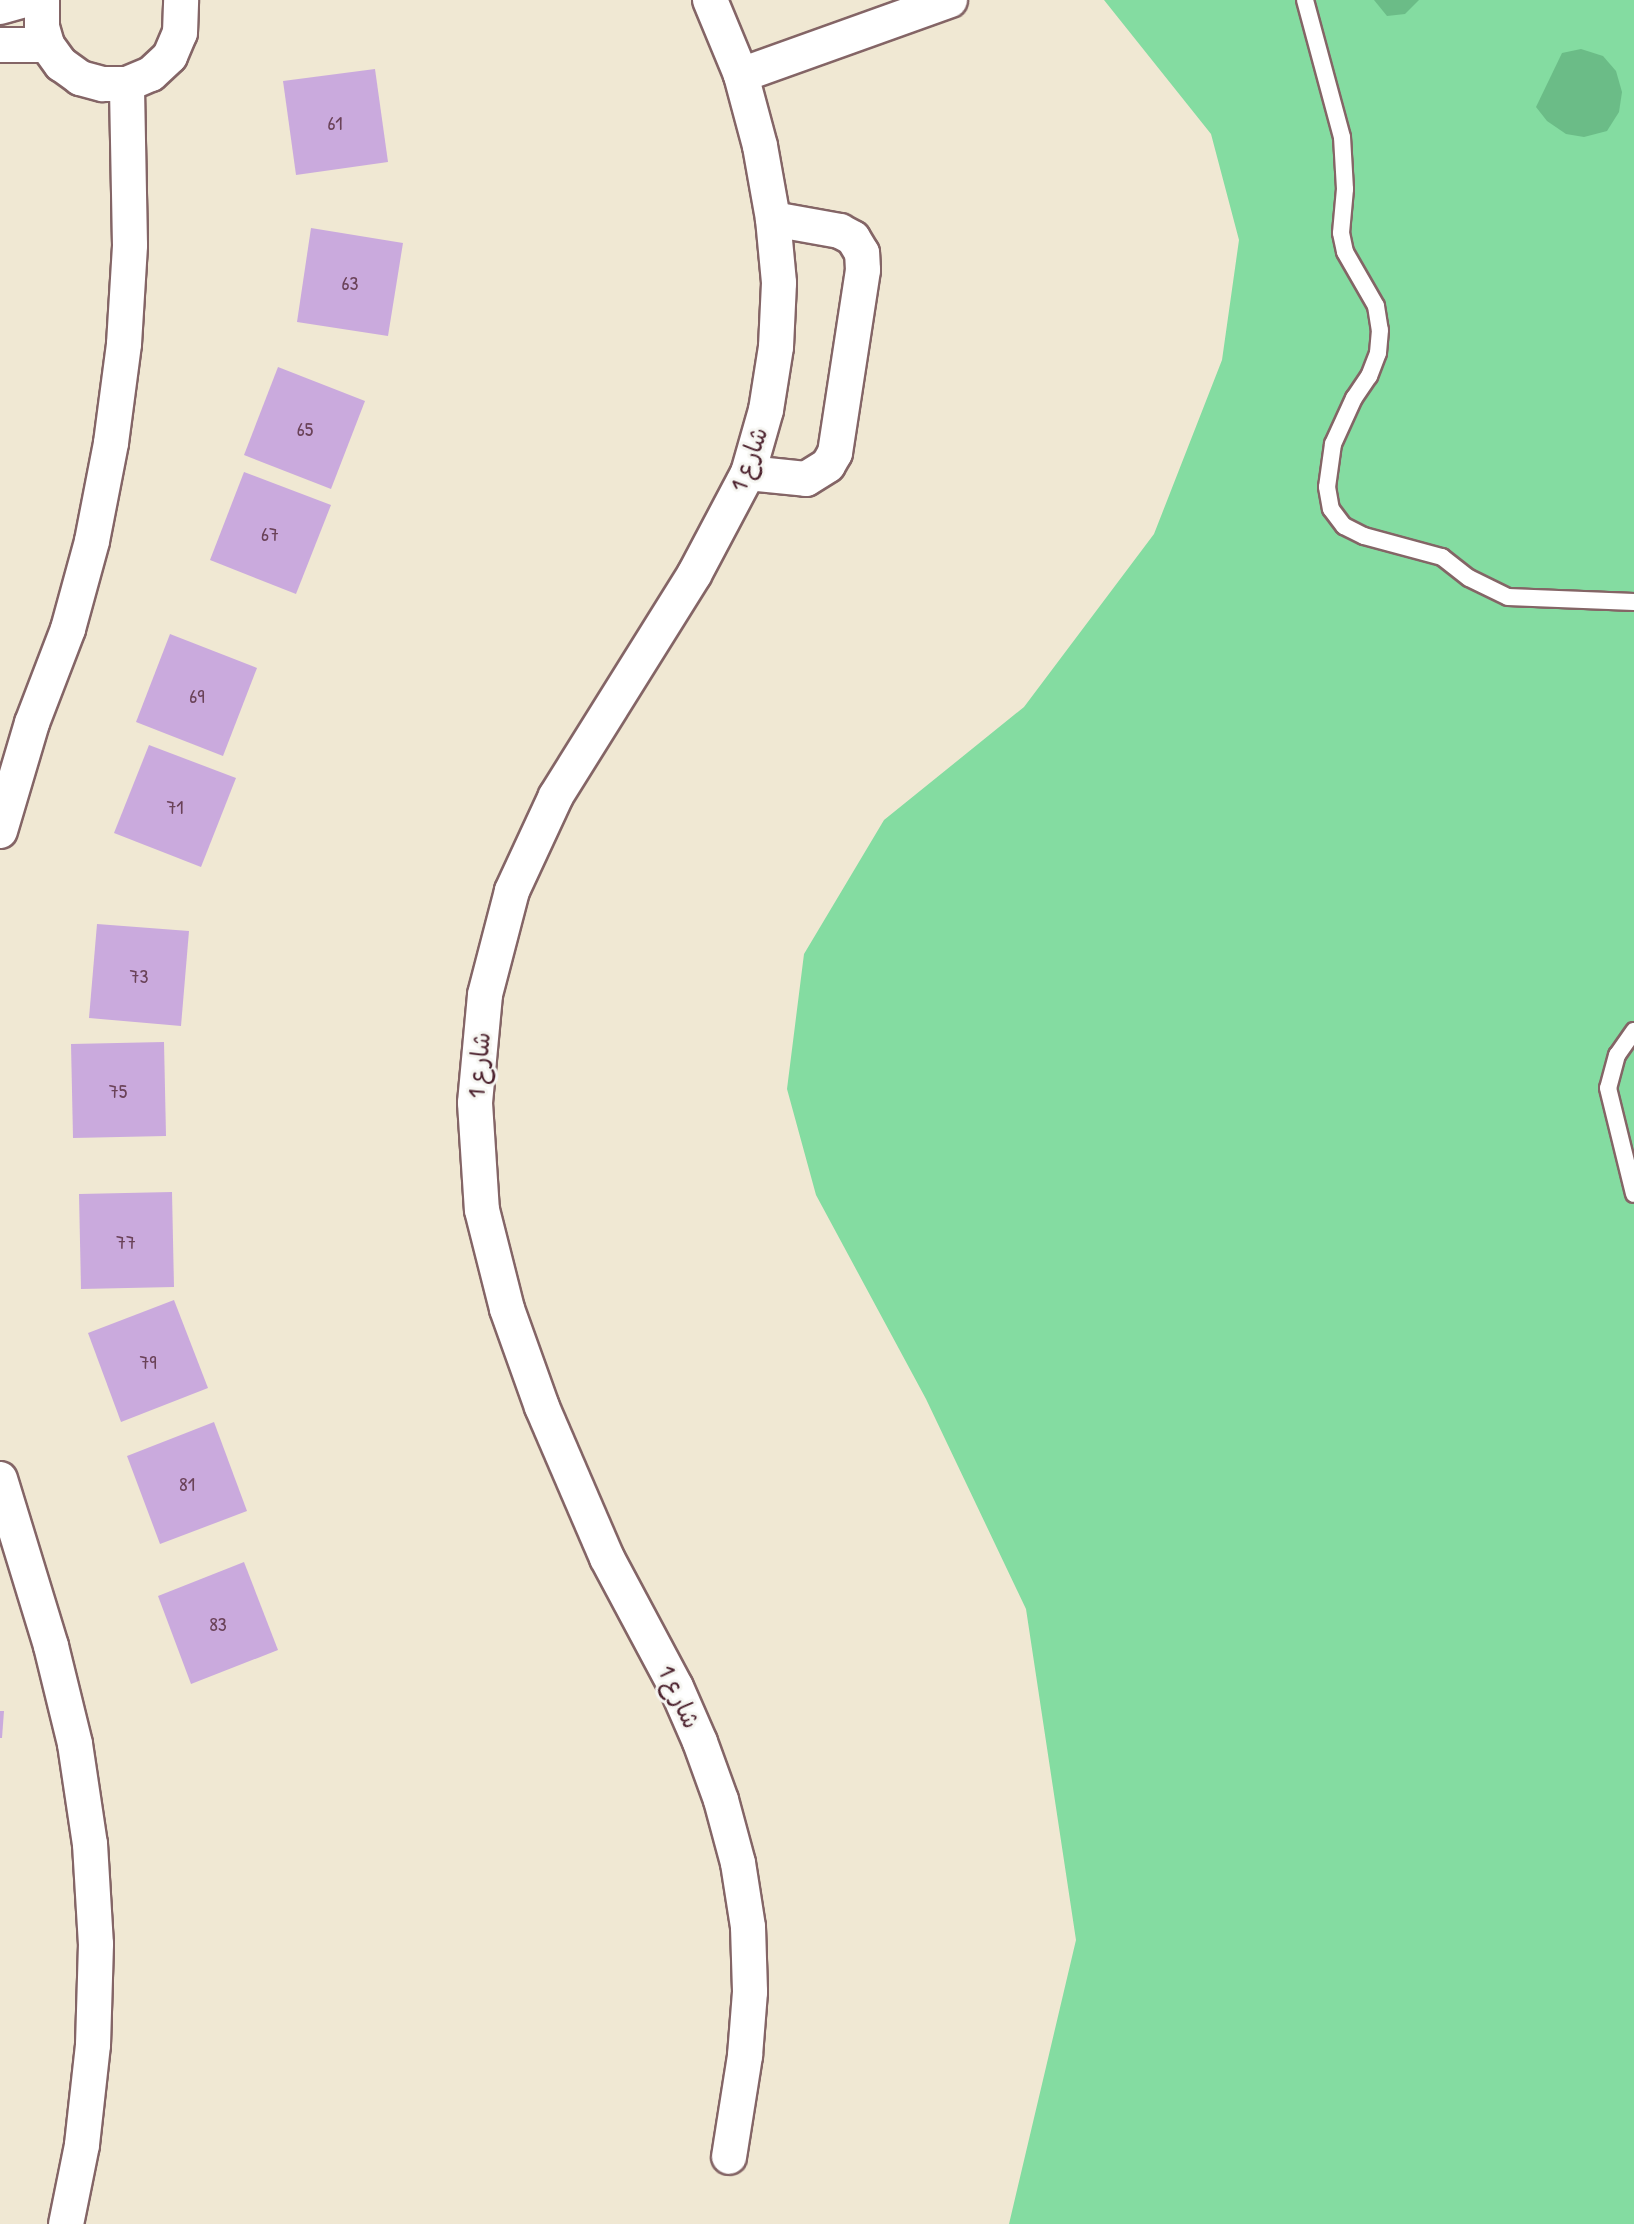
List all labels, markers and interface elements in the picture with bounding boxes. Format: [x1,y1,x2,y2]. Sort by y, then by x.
house number: 61 [327,110,343,134]
house number: 63 [342,270,358,294]
house number: 65 [297,416,313,440]
street label: شارع 1 [724,423,774,495]
house number: 67 [261,521,279,545]
house number: 69 [189,683,205,707]
house number: 71 [166,794,184,818]
house number: 73 [130,963,148,987]
street label: شارع 1 [462,1031,496,1099]
house number: 75 [109,1078,127,1102]
house number: 77 [116,1229,136,1253]
house number: 79 [139,1349,157,1373]
house number: 81 [179,1471,195,1495]
house number: 83 [209,1611,227,1635]
street label: شارع 1 [652,1661,706,1733]

